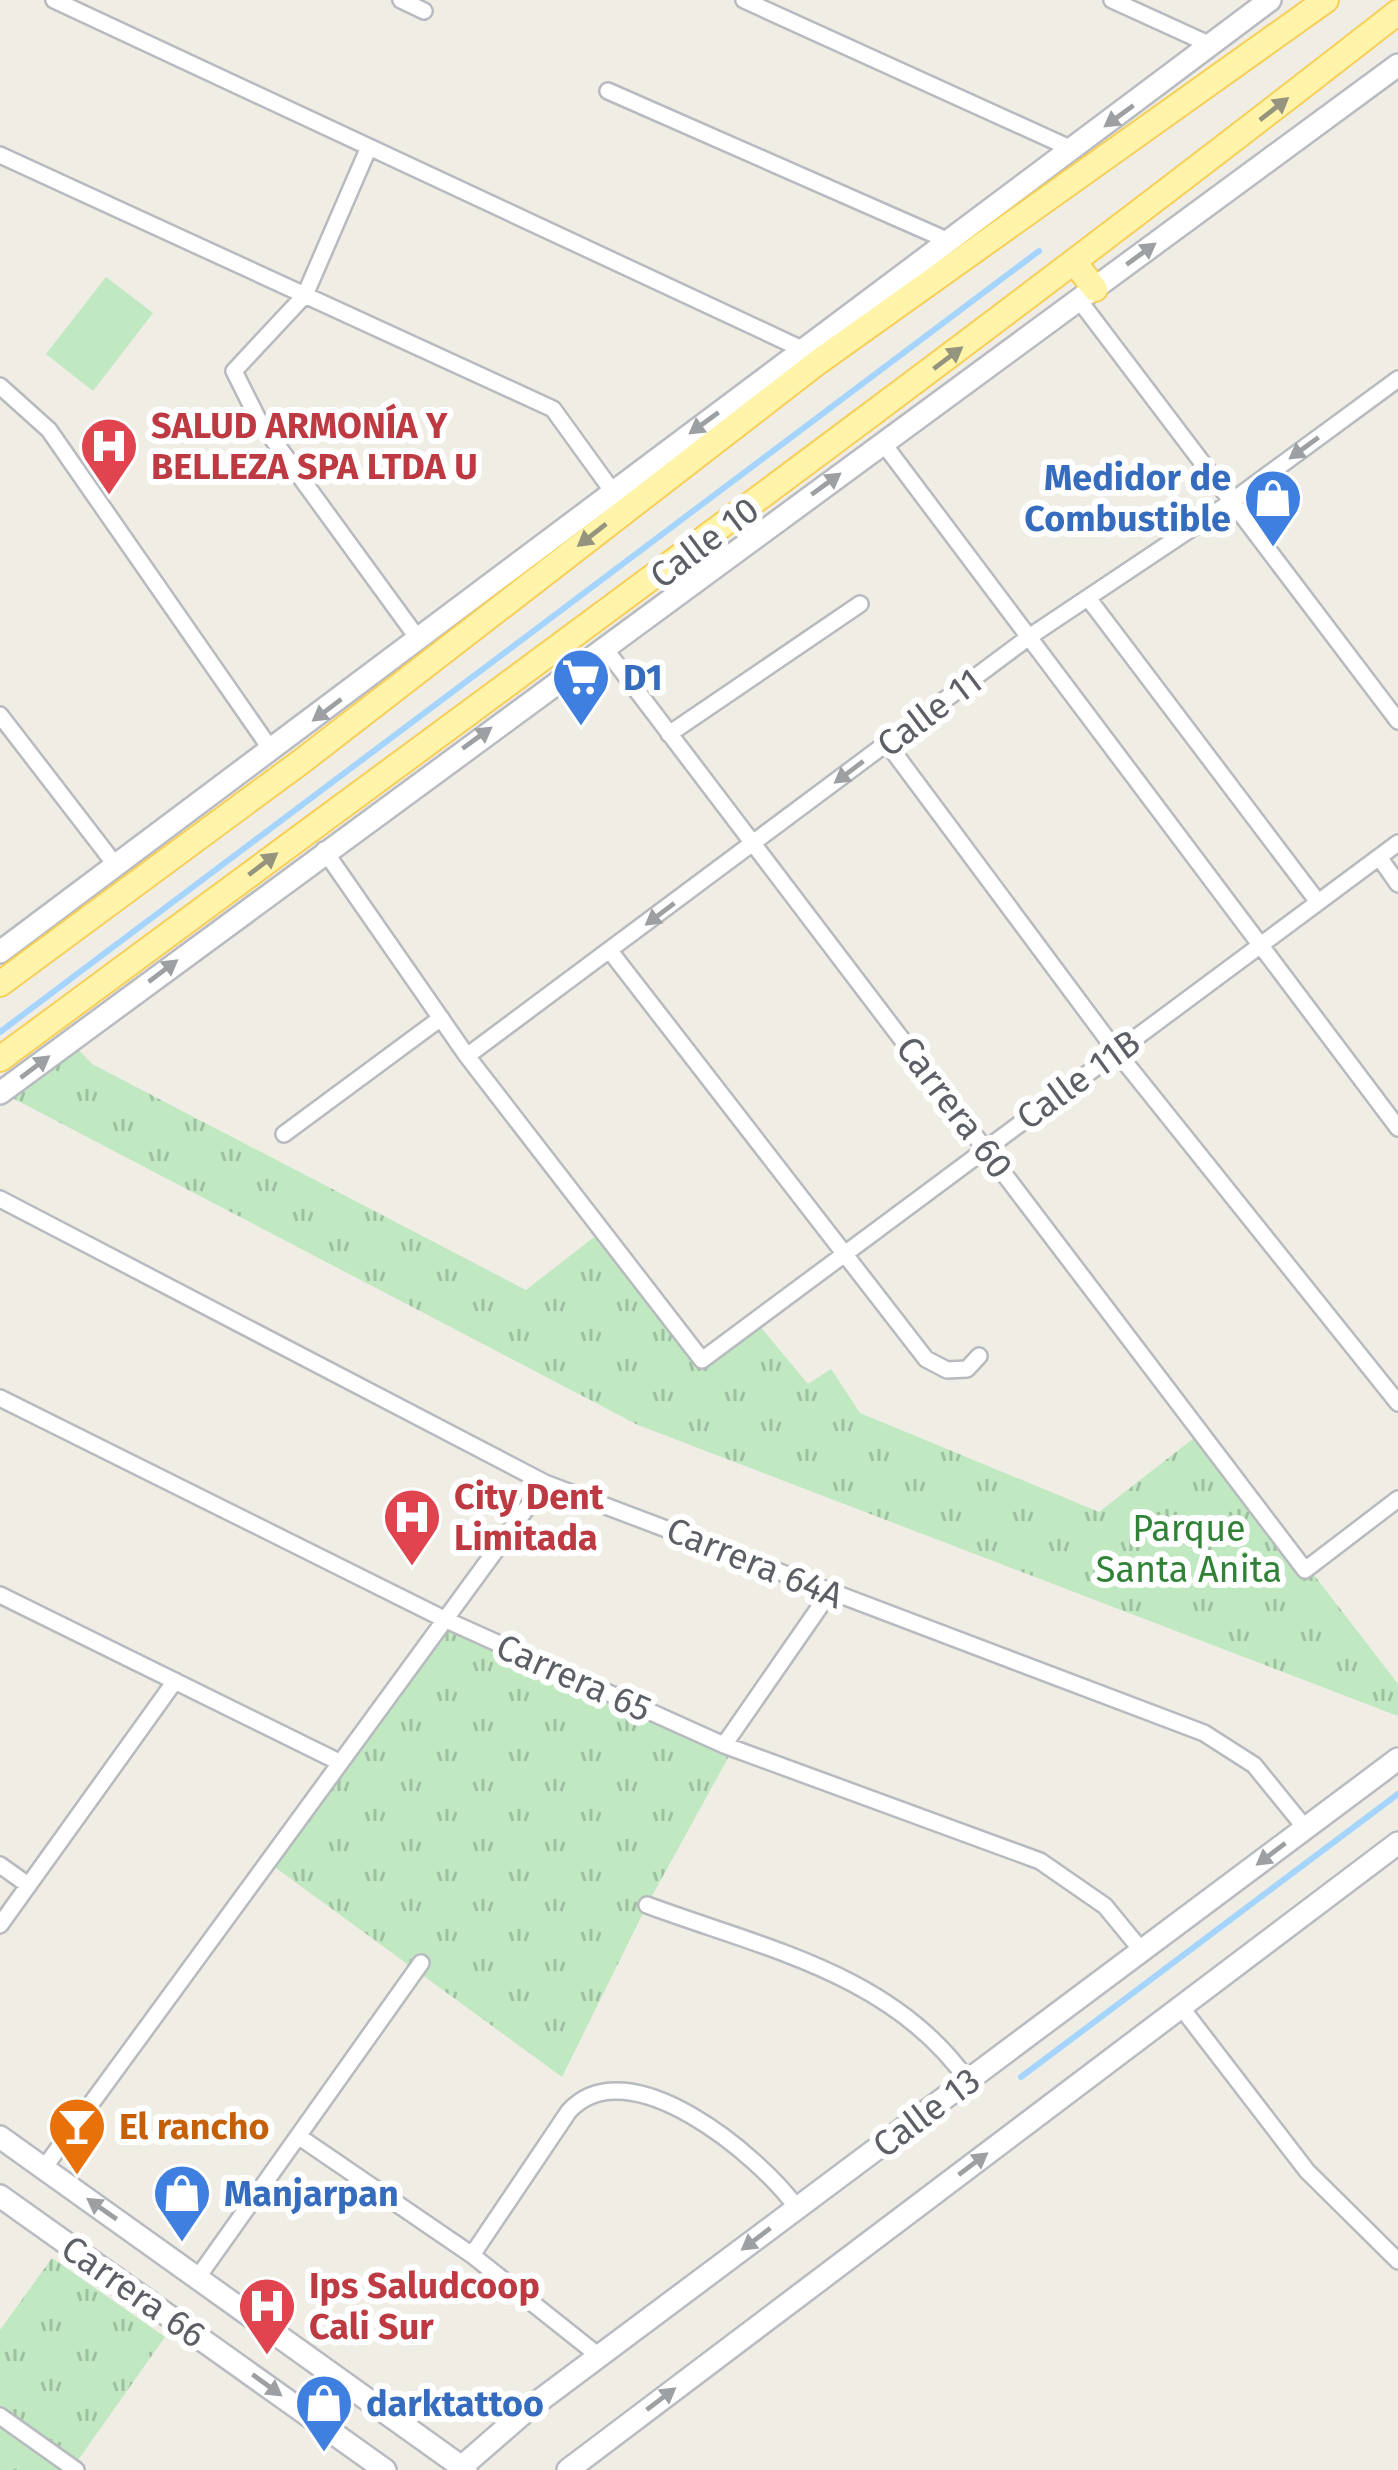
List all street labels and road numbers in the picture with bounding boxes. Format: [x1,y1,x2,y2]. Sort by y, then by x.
street label: Calle 10 [642,488,768,598]
street label: Calle 11 [869,659,991,766]
street label: Calle 11B [1008,1020,1149,1139]
street label: Carrera 60 [886,1028,1022,1187]
street label: Carrera 64A [660,1508,850,1618]
street label: Carrera 65 [489,1624,658,1731]
street label: Calle 13 [864,2058,989,2167]
street label: Carrera 66 [53,2226,214,2357]

